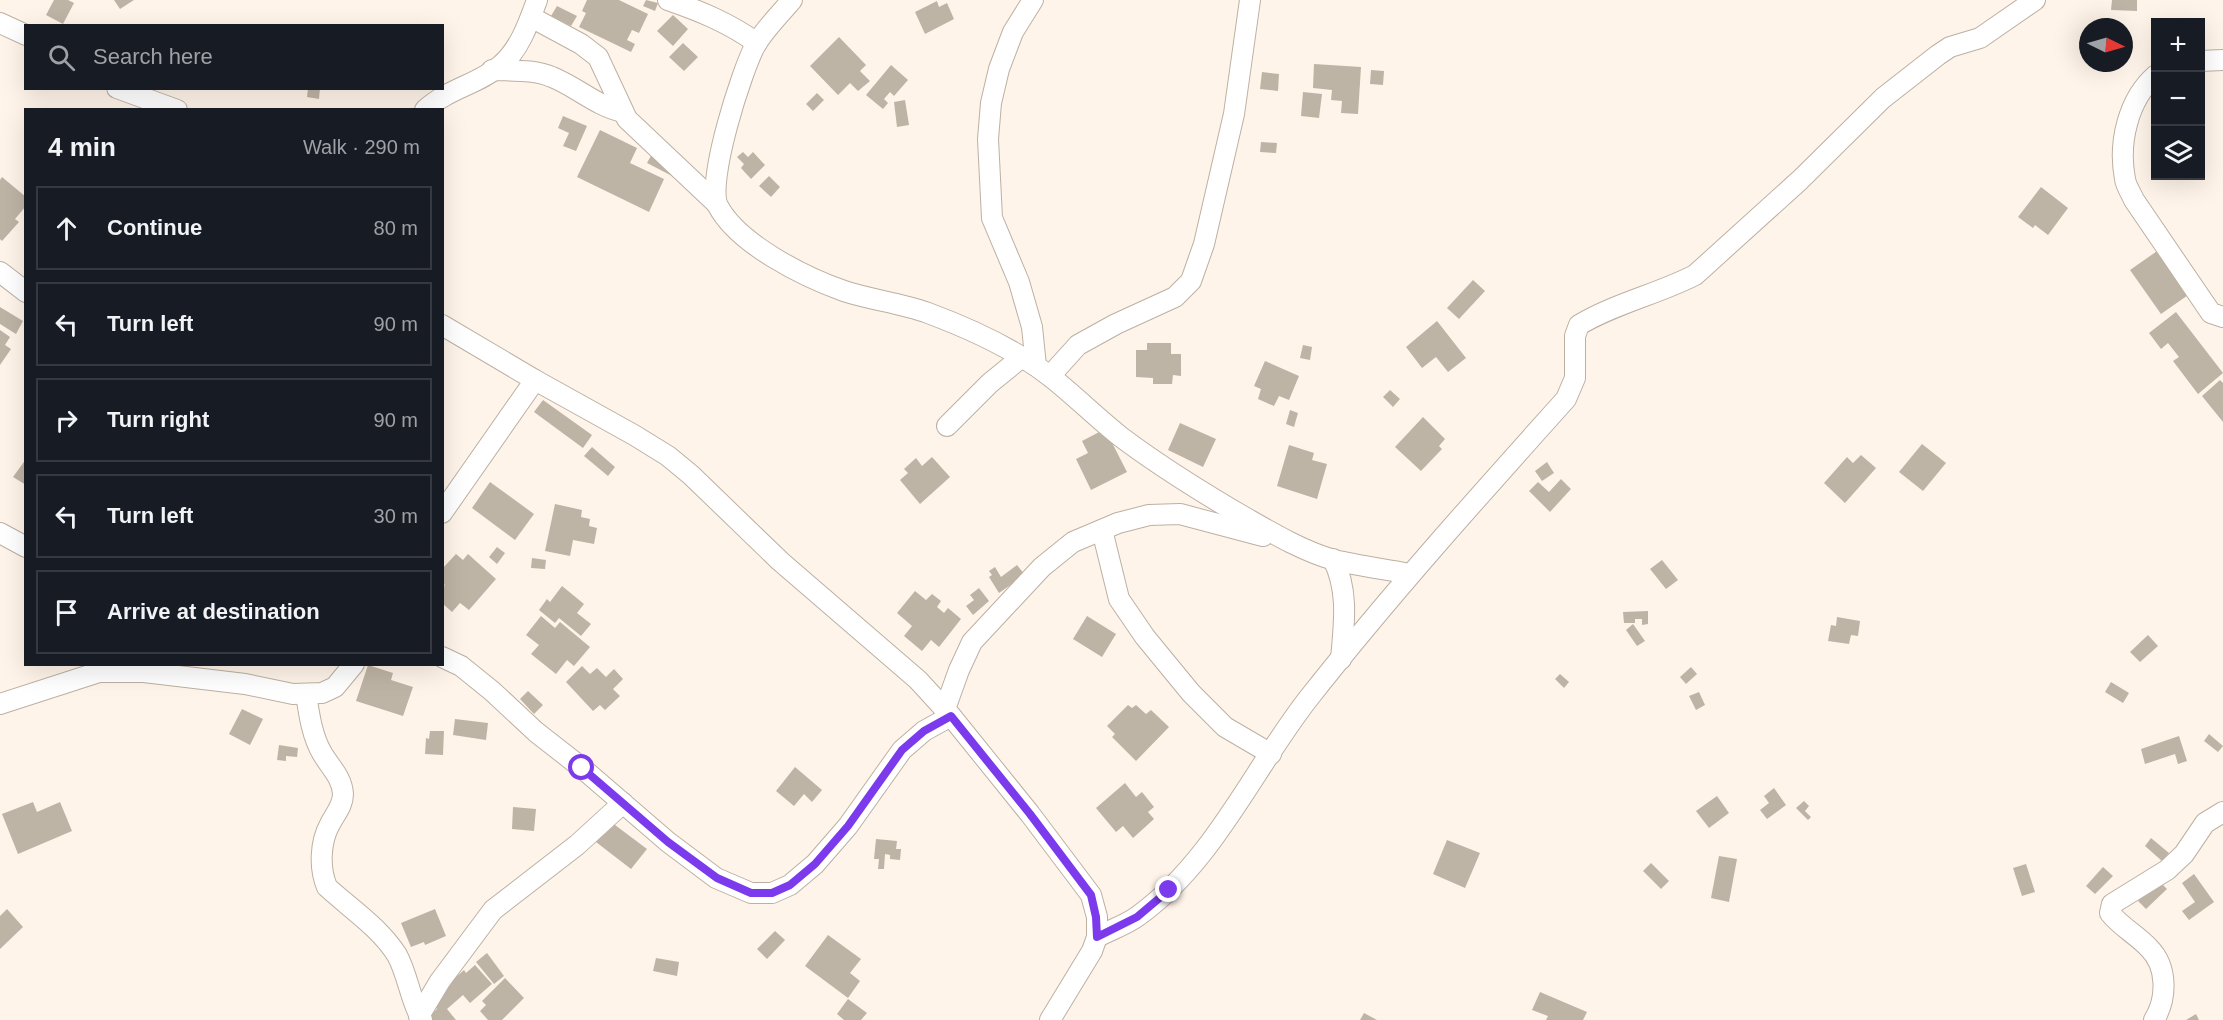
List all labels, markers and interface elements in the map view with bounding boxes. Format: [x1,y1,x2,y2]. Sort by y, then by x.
north arrow [2079,18,2133,72]
map controls [2151,18,2205,180]
button: + [2151,18,2205,72]
search box [24,24,444,90]
icon: search [45,41,78,74]
text: Search here [93,44,213,69]
button: − [2151,72,2205,126]
button: layers [2151,126,2205,180]
text: 4 min [48,132,116,162]
text: Walk · 290 m [303,136,420,158]
icon: ahead [50,212,83,245]
text: Continue [107,215,202,240]
text: 80 m [374,217,418,239]
icon: left [50,308,83,341]
text: Turn left [107,311,193,336]
text: 90 m [374,313,418,335]
icon: right [50,404,83,437]
text: Turn right [107,407,209,432]
text: 90 m [374,409,418,431]
icon: left [50,500,83,533]
text: Turn left [107,503,193,528]
text: 30 m [374,505,418,527]
icon: arrive [50,596,83,629]
text: Arrive at destination [107,599,320,624]
route start [568,754,594,780]
route end [1155,876,1181,902]

